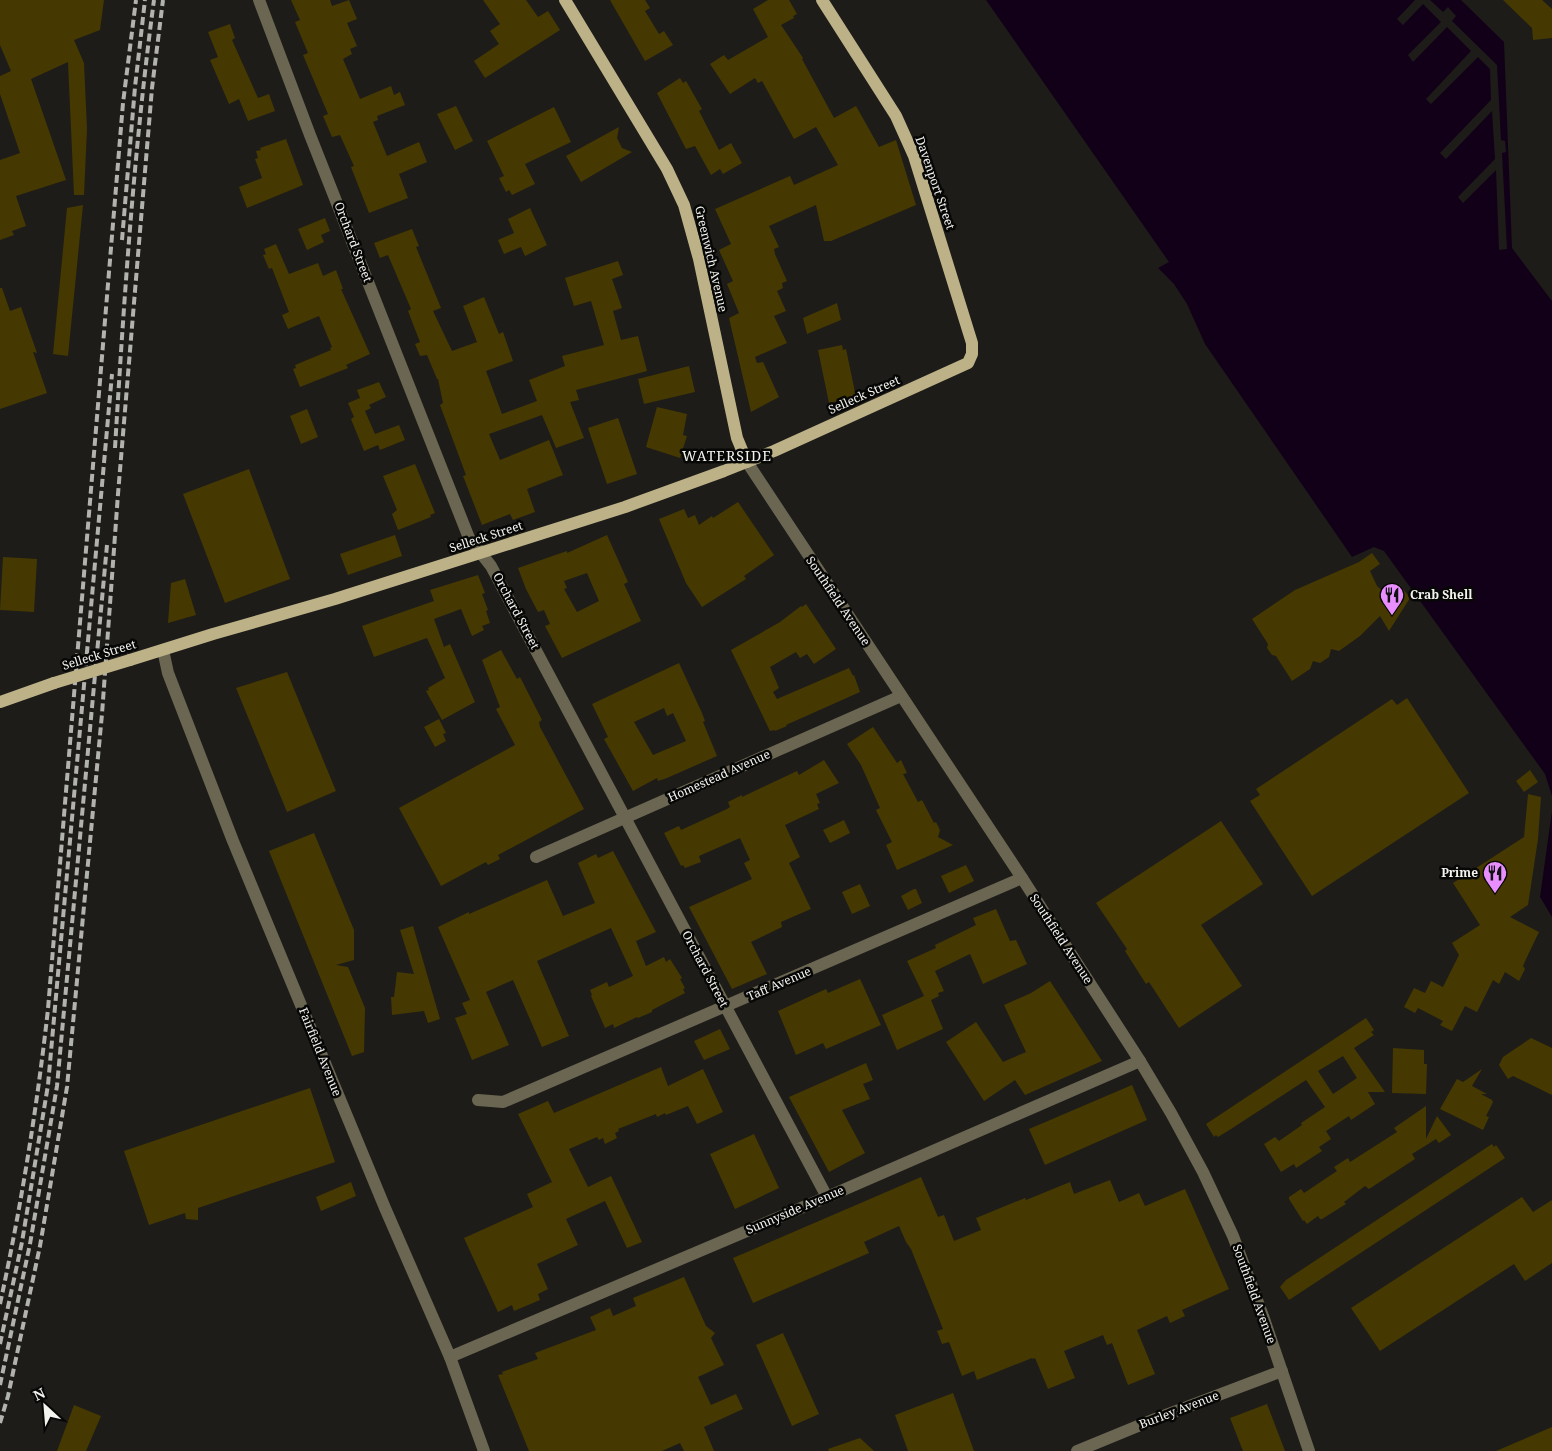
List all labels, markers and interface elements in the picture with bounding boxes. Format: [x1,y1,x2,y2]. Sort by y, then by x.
street label: Davenport Street [912,134,959,232]
street label: Orchard Street [330,199,377,284]
street label: Greenwich Avenue [691,204,732,314]
street label: Selleck Street [825,371,902,418]
district label: WATERSIDE [682,446,772,465]
street label: Selleck Street [447,517,525,556]
street label: Southfield Avenue [802,553,875,649]
street label: Orchard Street [489,569,544,652]
restaurant icon: Crab Shell [1379,582,1405,616]
place label: Crab Shell [1410,586,1473,603]
street label: Selleck Street [60,635,138,674]
street label: Homestead Avenue [665,745,773,806]
restaurant icon: Prime [1482,860,1508,894]
place label: Prime [1441,864,1478,881]
street label: Southfield Avenue [1026,890,1097,987]
street label: Orchard Street [678,927,733,1010]
street label: Taff Avenue [744,962,814,1005]
street label: Fairfield Avenue [295,1005,346,1099]
street label: Sunnyside Avenue [743,1181,847,1238]
street label: Southfield Avenue [1229,1242,1280,1346]
north arrow [20,1381,70,1431]
text: N [30,1383,48,1405]
street label: Burley Avenue [1137,1387,1221,1433]

